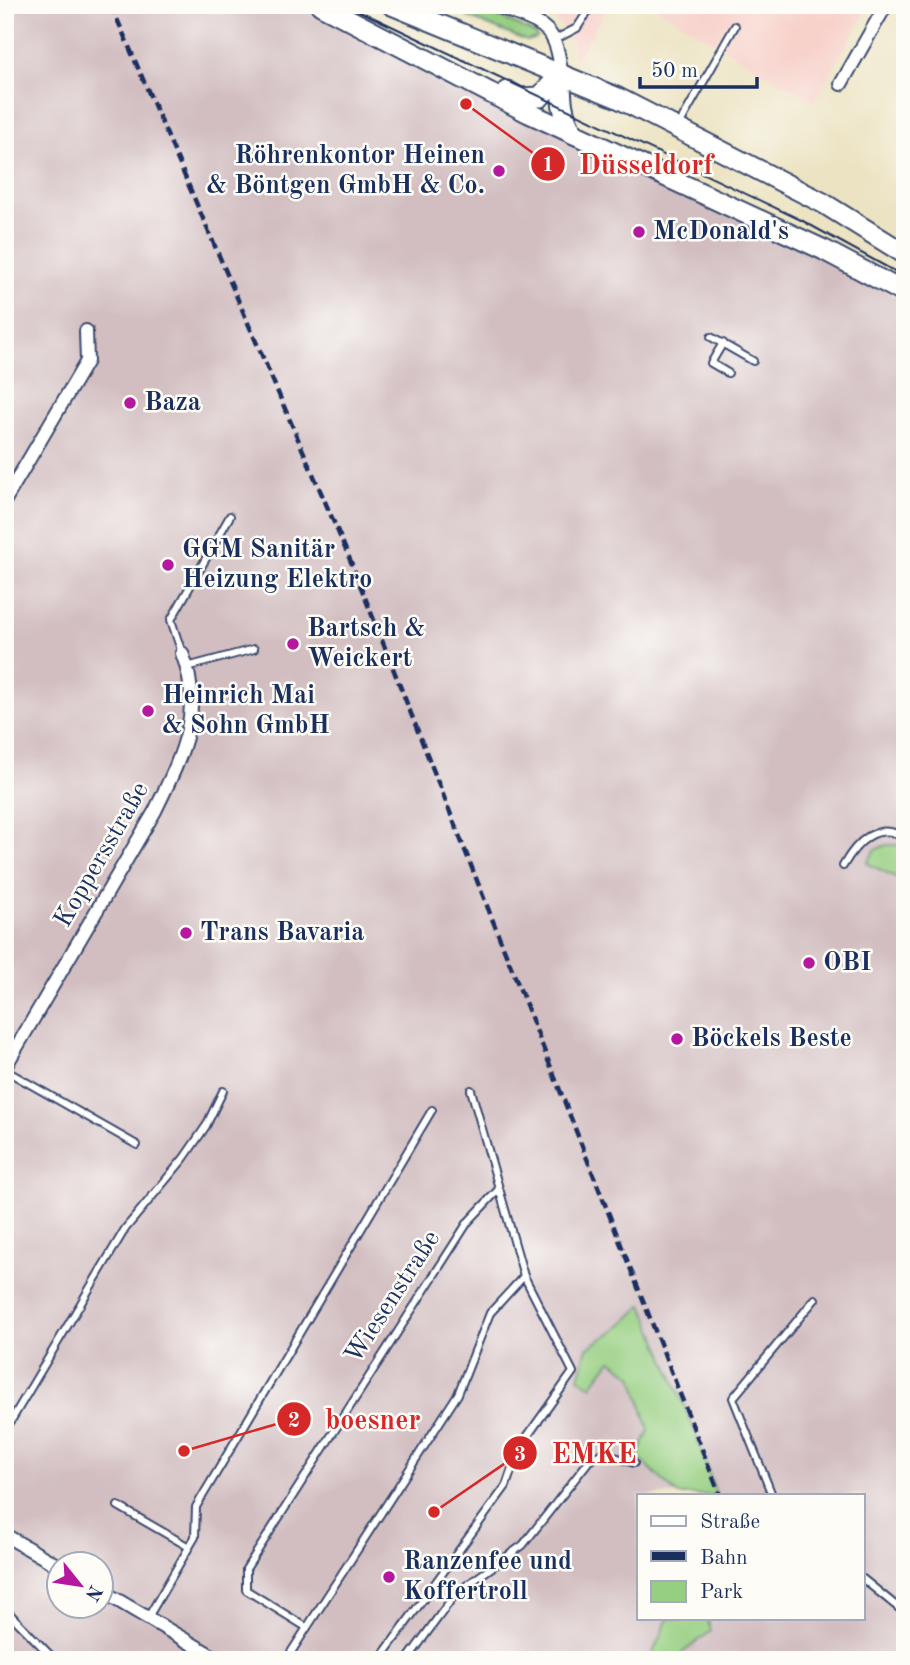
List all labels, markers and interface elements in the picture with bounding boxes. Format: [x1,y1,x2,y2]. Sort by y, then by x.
scale bar [640,46,758,90]
text: 50 m [651,61,698,82]
callout: Düsseldorf [530,139,728,188]
place label: Röhrenkontor Heinen & Böntgen GmbH & Co. [206,143,485,199]
text: Düsseldorf [579,153,715,181]
text: 1 [542,155,554,176]
marker: Röhrenkontor Heinen & Böntgen GmbH & Co. [491,163,507,179]
place label: McDonald's [653,219,789,245]
marker: McDonald's [631,224,647,240]
place label: Baza [144,390,201,416]
marker: Baza [122,395,138,411]
place label: GGM Sanitär Heizung Elektro [182,537,372,593]
marker: GGM Sanitär Heizung Elektro [160,557,176,573]
place label: Bartsch & Weickert [307,616,425,672]
marker: Bartsch & Weickert [285,636,301,652]
place label: Heinrich Mai & Sohn GmbH [162,683,330,739]
marker: Heinrich Mai & Sohn GmbH [140,703,156,719]
street label: Koppersstraße [50,778,154,932]
place label: Trans Bavaria [200,920,365,946]
marker: Trans Bavaria [178,925,194,941]
place label: OBI [823,950,871,976]
marker: OBI [801,955,817,971]
place label: Böckels Beste [691,1026,852,1052]
marker: Böckels Beste [669,1031,685,1047]
street label: Wiesenstraße [341,1226,445,1368]
callout: boesner [276,1395,434,1444]
text: boesner [325,1408,421,1436]
text: 2 [288,1411,300,1432]
callout: EMKE [503,1429,651,1478]
text: EMKE [551,1442,637,1470]
text: 3 [514,1445,526,1466]
legend [637,1494,864,1620]
text: Straße [700,1512,760,1533]
text: Bahn [700,1548,748,1569]
place label: Ranzenfee und Koffertroll [403,1549,572,1605]
north arrow [46,1550,116,1620]
marker: Ranzenfee und Koffertroll [381,1569,397,1585]
text: N [80,1581,104,1604]
text: Park [700,1582,743,1603]

